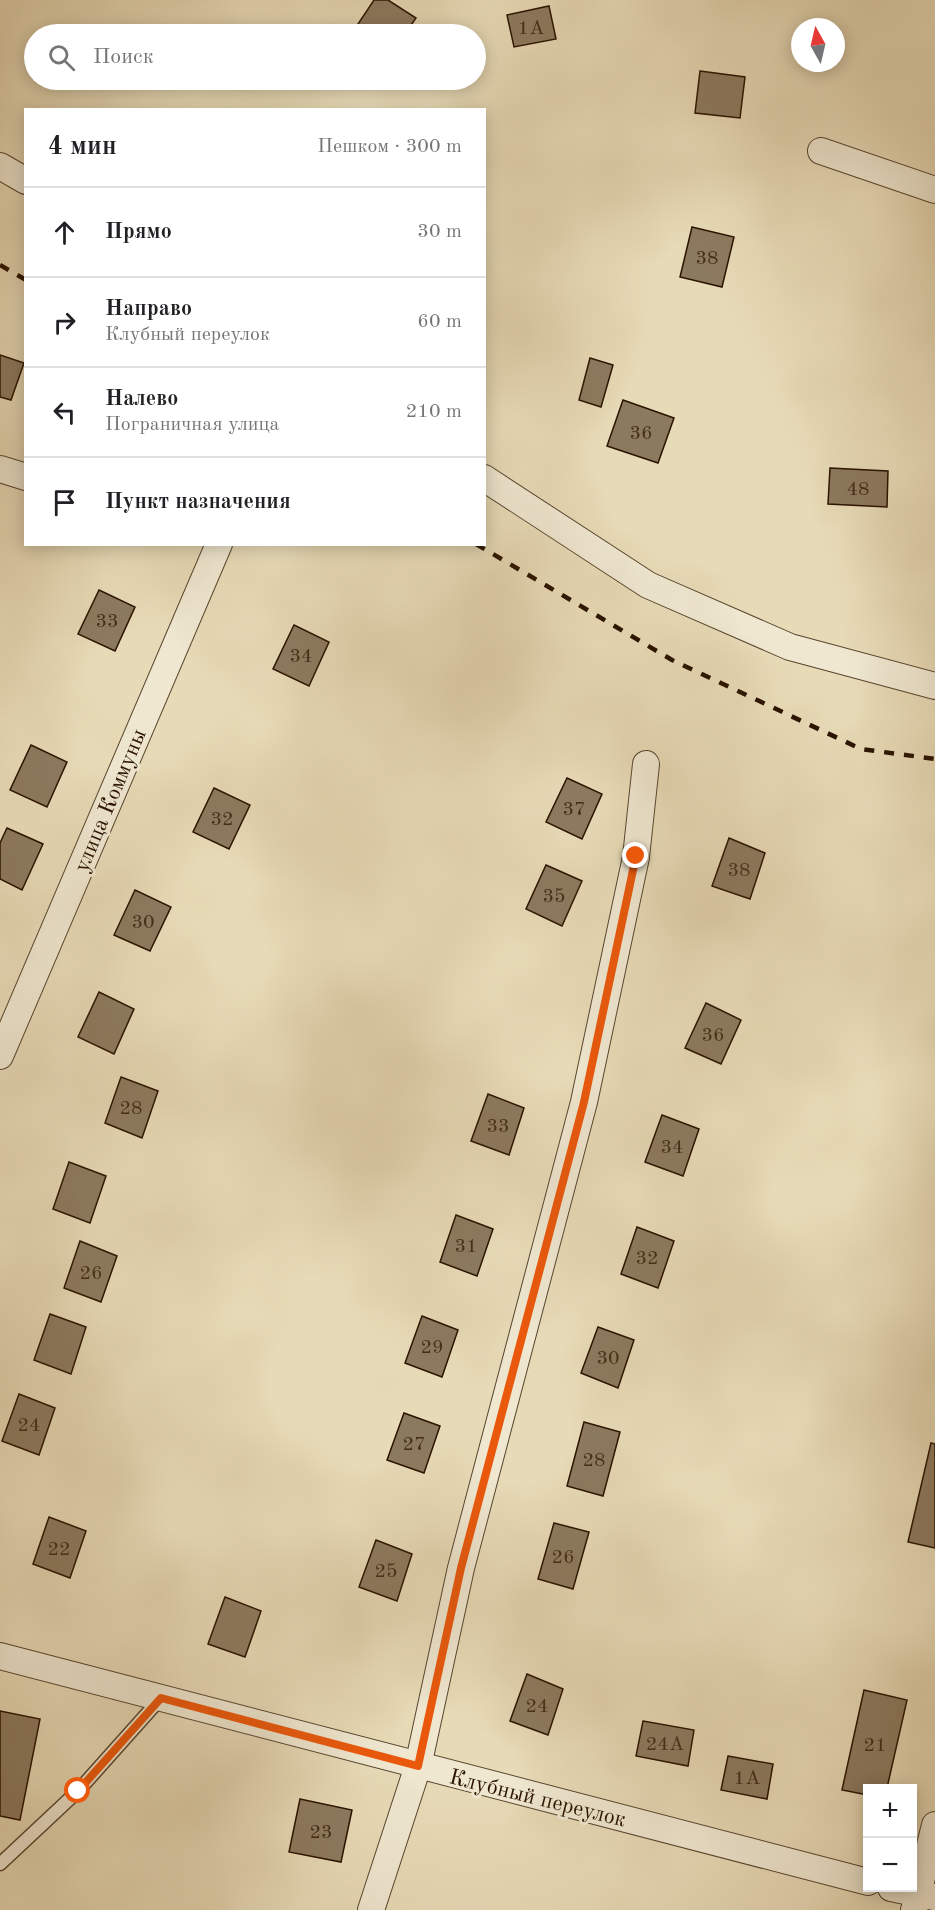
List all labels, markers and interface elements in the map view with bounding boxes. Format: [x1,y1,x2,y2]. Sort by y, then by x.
north arrow [791,18,845,72]
house number: 1А [518,19,544,39]
search box [24,24,486,90]
icon: search [45,41,78,74]
text: Поиск [93,46,154,68]
text: 4 мин [48,134,117,160]
text: Пешком · 300 m [317,137,462,157]
icon: ahead [48,216,81,249]
text: Прямо [105,221,172,243]
text: 30 m [417,222,462,242]
house number: 38 [695,249,719,269]
text: Направо [105,298,192,320]
icon: right [48,306,81,339]
text: 60 m [417,312,462,332]
text: Клубный переулок [105,325,270,345]
text: Налево [105,388,178,410]
icon: left [48,396,81,429]
text: 210 m [406,402,462,422]
text: Пограничная улица [105,415,279,435]
house number: 36 [629,424,653,444]
house number: 48 [846,480,870,500]
icon: arrive [48,486,81,519]
text: Пункт назначения [105,491,291,513]
house number: 33 [95,612,119,632]
house number: 34 [289,647,313,667]
street label: улица Коммуны [71,726,151,875]
house number: 37 [562,800,586,820]
house number: 32 [210,810,234,830]
route end [622,842,648,868]
house number: 38 [727,861,751,881]
house number: 35 [542,887,566,907]
house number: 30 [131,913,155,933]
house number: 36 [701,1026,725,1046]
house number: 28 [119,1099,143,1119]
house number: 33 [486,1117,510,1137]
house number: 34 [660,1138,684,1158]
house number: 31 [454,1237,478,1257]
house number: 32 [635,1249,659,1269]
house number: 26 [79,1264,103,1284]
house number: 29 [420,1338,444,1358]
house number: 30 [596,1349,620,1369]
house number: 24 [17,1416,41,1436]
house number: 27 [402,1435,426,1455]
house number: 28 [582,1451,606,1471]
house number: 22 [47,1540,71,1560]
house number: 26 [551,1548,575,1568]
house number: 25 [374,1562,398,1582]
house number: 24 [525,1697,549,1717]
house number: 24А [646,1735,684,1755]
house number: 21 [863,1736,887,1756]
street label: Клубный переулок [447,1766,628,1832]
house number: 1А [734,1769,760,1789]
route start [64,1777,90,1803]
map controls [863,1784,917,1892]
button: + [863,1784,917,1838]
house number: 23 [309,1823,333,1843]
button: − [863,1838,917,1892]

